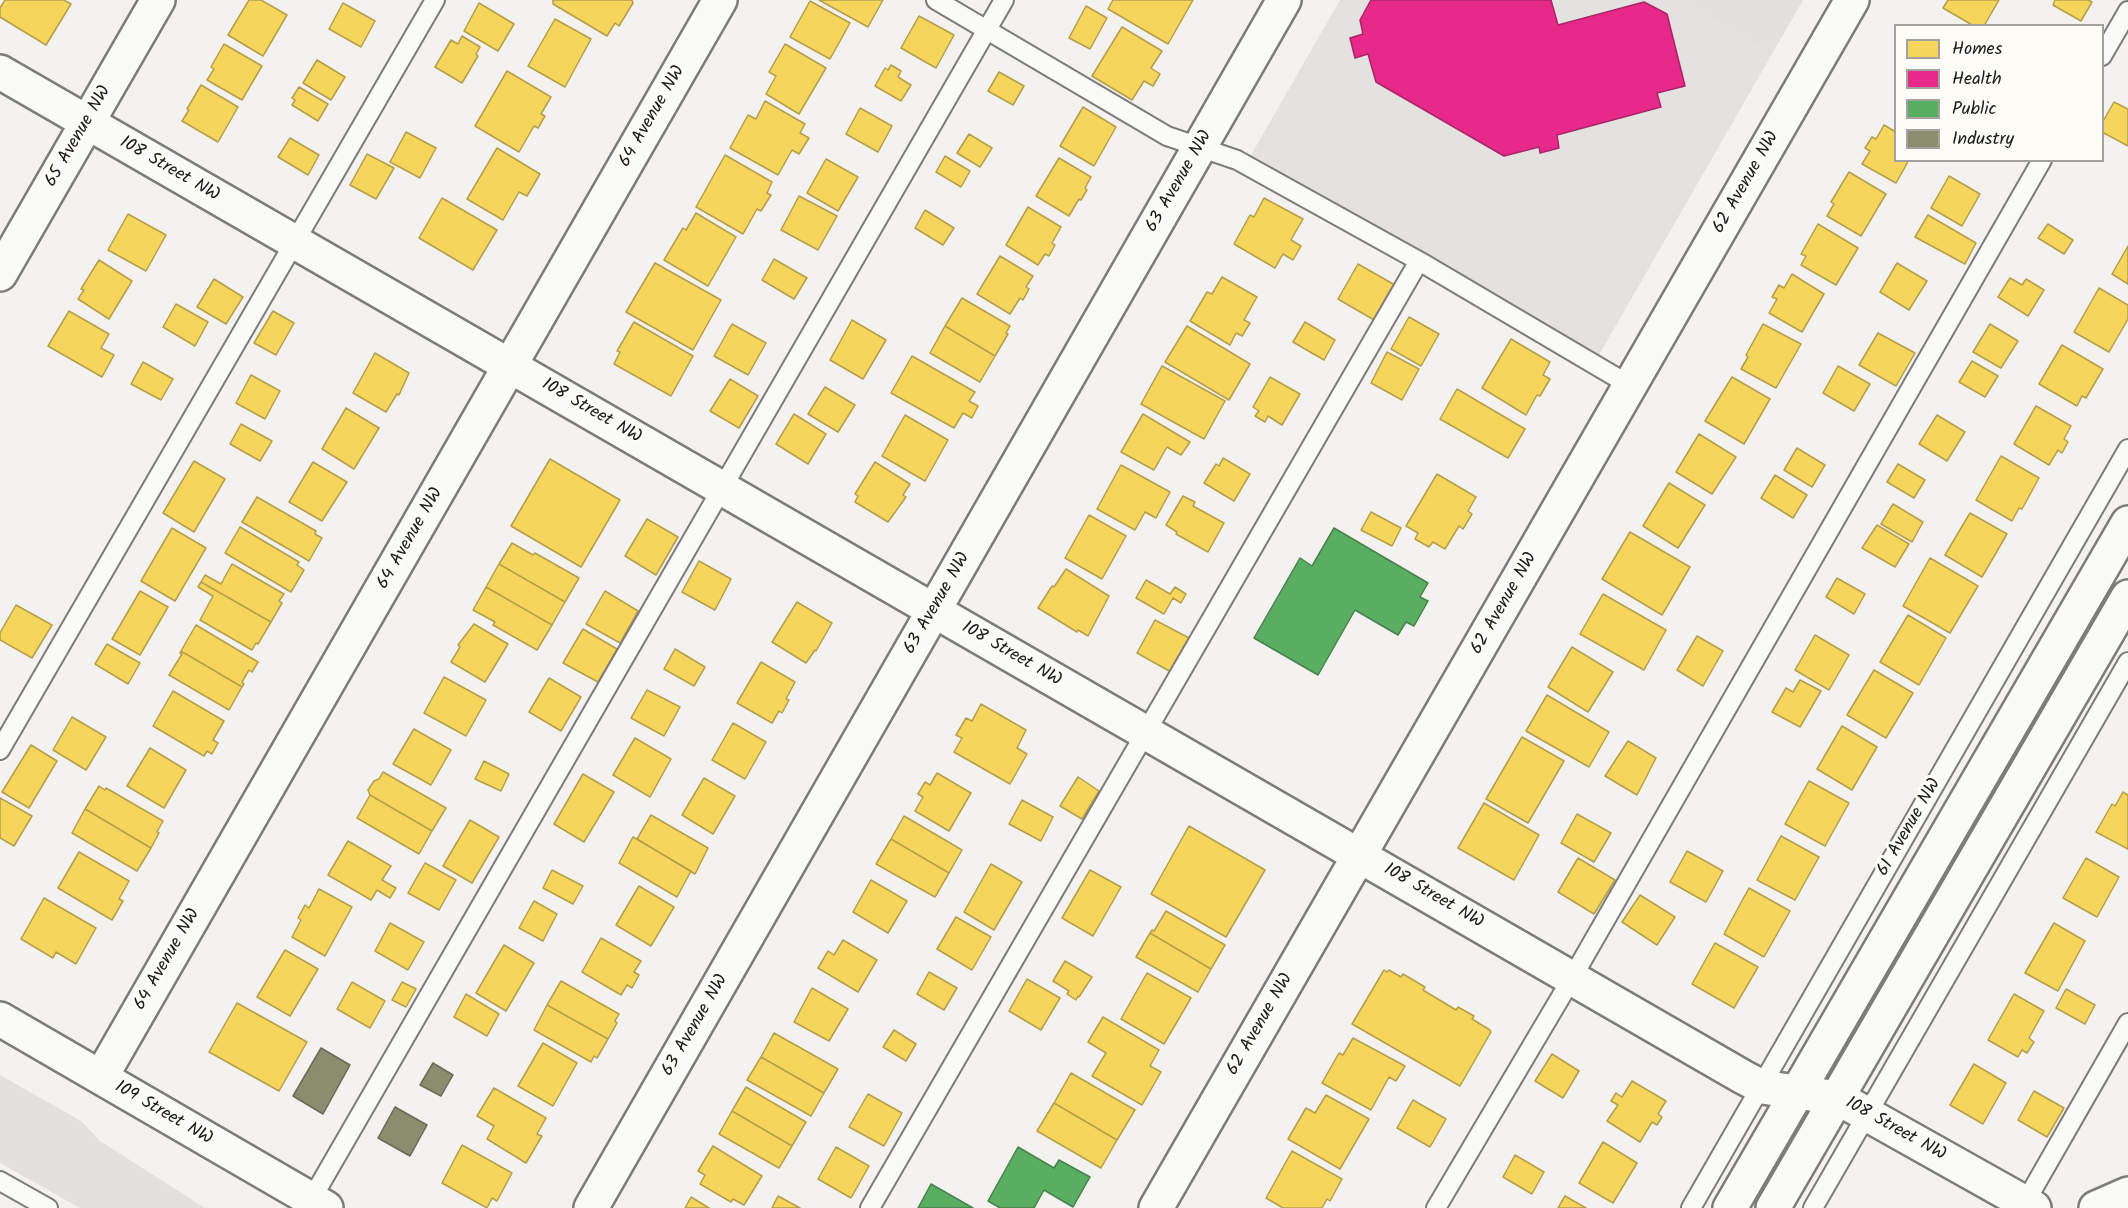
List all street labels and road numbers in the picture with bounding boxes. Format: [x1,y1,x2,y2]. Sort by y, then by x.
street label: 64 Avenue NW [615,62,691,172]
street label: 65 Avenue NW [41,83,117,191]
street label: 63 Avenue NW [1142,127,1218,237]
street label: 62 Avenue NW [1709,128,1785,238]
street label: 108 Street NW [115,133,223,207]
street label: 108 Street NW [537,375,645,449]
street label: 64 Avenue NW [373,484,449,594]
street label: 63 Avenue NW [900,549,976,659]
street label: 62 Avenue NW [1467,549,1543,659]
street label: 108 Street NW [957,618,1065,692]
street label: 61 Avenue NW [1873,775,1947,881]
street label: 108 Street NW [1379,860,1487,934]
street label: 64 Avenue NW [130,905,206,1015]
street label: 62 Avenue NW [1223,970,1299,1080]
street label: 63 Avenue NW [658,971,734,1081]
street label: 109 Street NW [110,1077,216,1151]
street label: 108 Street NW [1841,1093,1949,1167]

